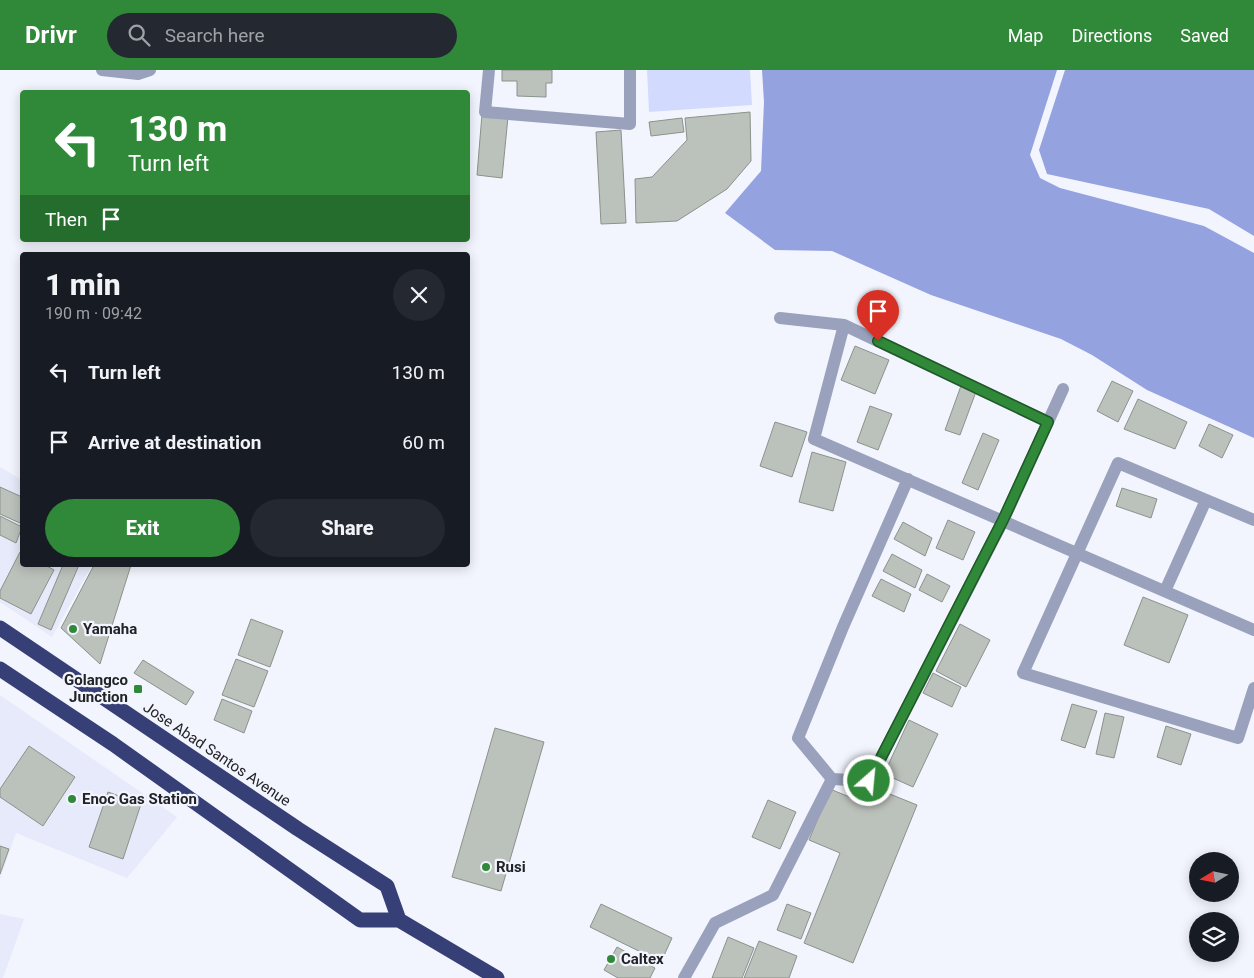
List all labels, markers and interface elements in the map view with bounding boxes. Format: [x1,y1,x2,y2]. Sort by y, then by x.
search box [107,13,457,58]
text: Drivr [25,21,77,49]
icon: search [125,21,153,49]
text: Search here [165,24,265,47]
text: Map [1008,25,1043,46]
text: Directions [1071,25,1152,46]
text: Saved [1180,25,1229,46]
text: 130 m [128,109,227,150]
icon: left [45,110,110,175]
text: Turn left [128,151,209,176]
icon: arrive [97,205,125,233]
text: Then [45,208,87,231]
text: 1 min [45,267,121,302]
button: close [393,269,445,321]
pin [857,290,899,341]
icon: arrive [864,297,892,325]
text: 190 m · 09:42 [45,304,142,323]
icon: left [45,358,73,386]
text: Turn left [88,361,161,384]
text: 130 m [392,361,445,384]
icon: arrive [45,428,73,456]
text: Arrive at destination [88,431,261,454]
text: 60 m [402,431,445,454]
button: Exit [45,499,240,557]
button: Share [250,499,445,557]
place label: Yamaha [83,620,137,638]
marker: Yamaha [67,623,79,635]
place label: Golangco Junction [64,671,128,706]
marker: Golangco Junction [132,683,144,695]
street label: Jose Abad Santos Avenue [140,698,294,810]
position arrow [842,754,894,806]
place label: Enoc Gas Station [82,790,197,808]
marker: Enoc Gas Station [66,793,78,805]
north arrow [1189,852,1239,902]
map controls [1189,852,1239,962]
place label: Rusi [496,858,526,876]
marker: Rusi [480,861,492,873]
button: layers [1189,912,1239,962]
place label: Caltex [621,950,664,968]
marker: Caltex [605,953,617,965]

